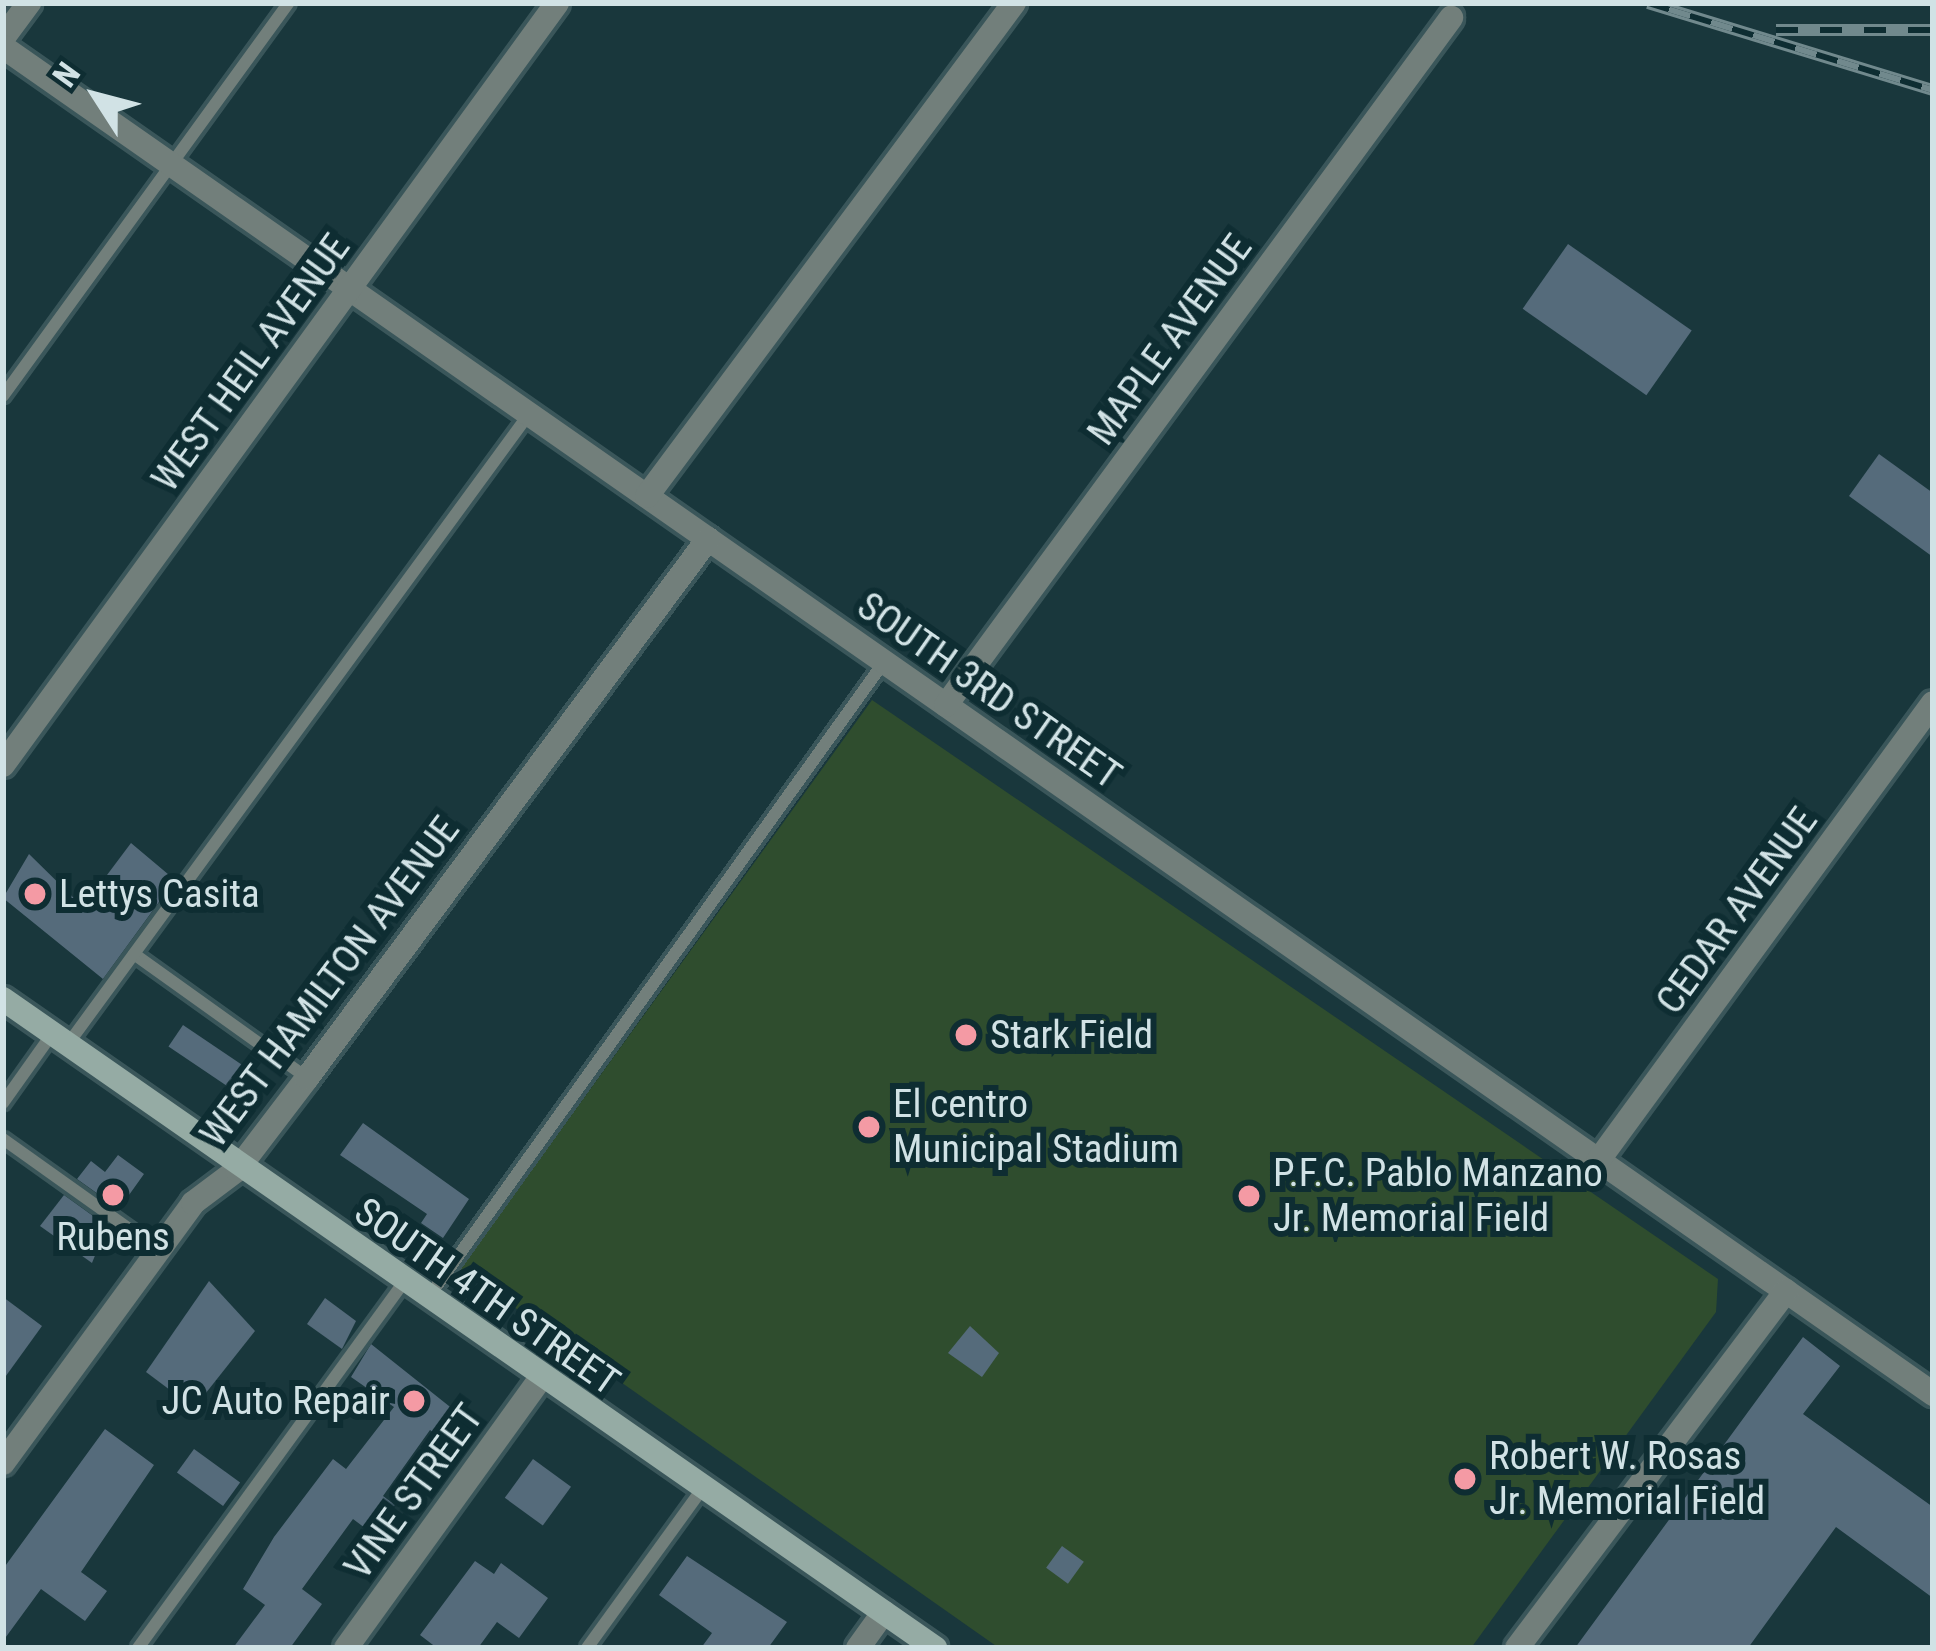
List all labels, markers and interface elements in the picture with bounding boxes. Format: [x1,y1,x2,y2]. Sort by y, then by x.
north arrow [36,36,156,156]
text: N [45,55,88,94]
street label: WEST HEIL AVENUE [142,225,360,501]
street label: MAPLE AVENUE [1078,226,1262,454]
street label: SOUTH 3RD STREET [848,583,1130,799]
street label: CEDAR AVENUE [1647,799,1827,1023]
street label: WEST HAMILTON AVENUE [190,807,470,1157]
place label: Lettys Casita [59,871,260,917]
marker: Lettys Casita [22,881,48,907]
place label: Stark Field [990,1012,1153,1058]
marker: Stark Field [953,1022,979,1048]
place label: El centro Municipal Stadium [893,1082,1179,1173]
marker: El centro Municipal Stadium [856,1114,882,1140]
place label: P.F.C. Pablo Manzano Jr. Memorial Field [1273,1151,1603,1242]
marker: Rubens [100,1182,126,1208]
marker: P.F.C. Pablo Manzano Jr. Memorial Field [1236,1183,1262,1209]
street label: SOUTH 4TH STREET [346,1188,628,1406]
place label: Rubens [56,1214,170,1260]
place label: JC Auto Repair [162,1378,390,1424]
marker: JC Auto Repair [401,1388,427,1414]
street label: VINE STREET [335,1395,493,1589]
place label: Robert W. Rosas Jr. Memorial Field [1489,1434,1765,1525]
marker: Robert W. Rosas Jr. Memorial Field [1452,1466,1478,1492]

